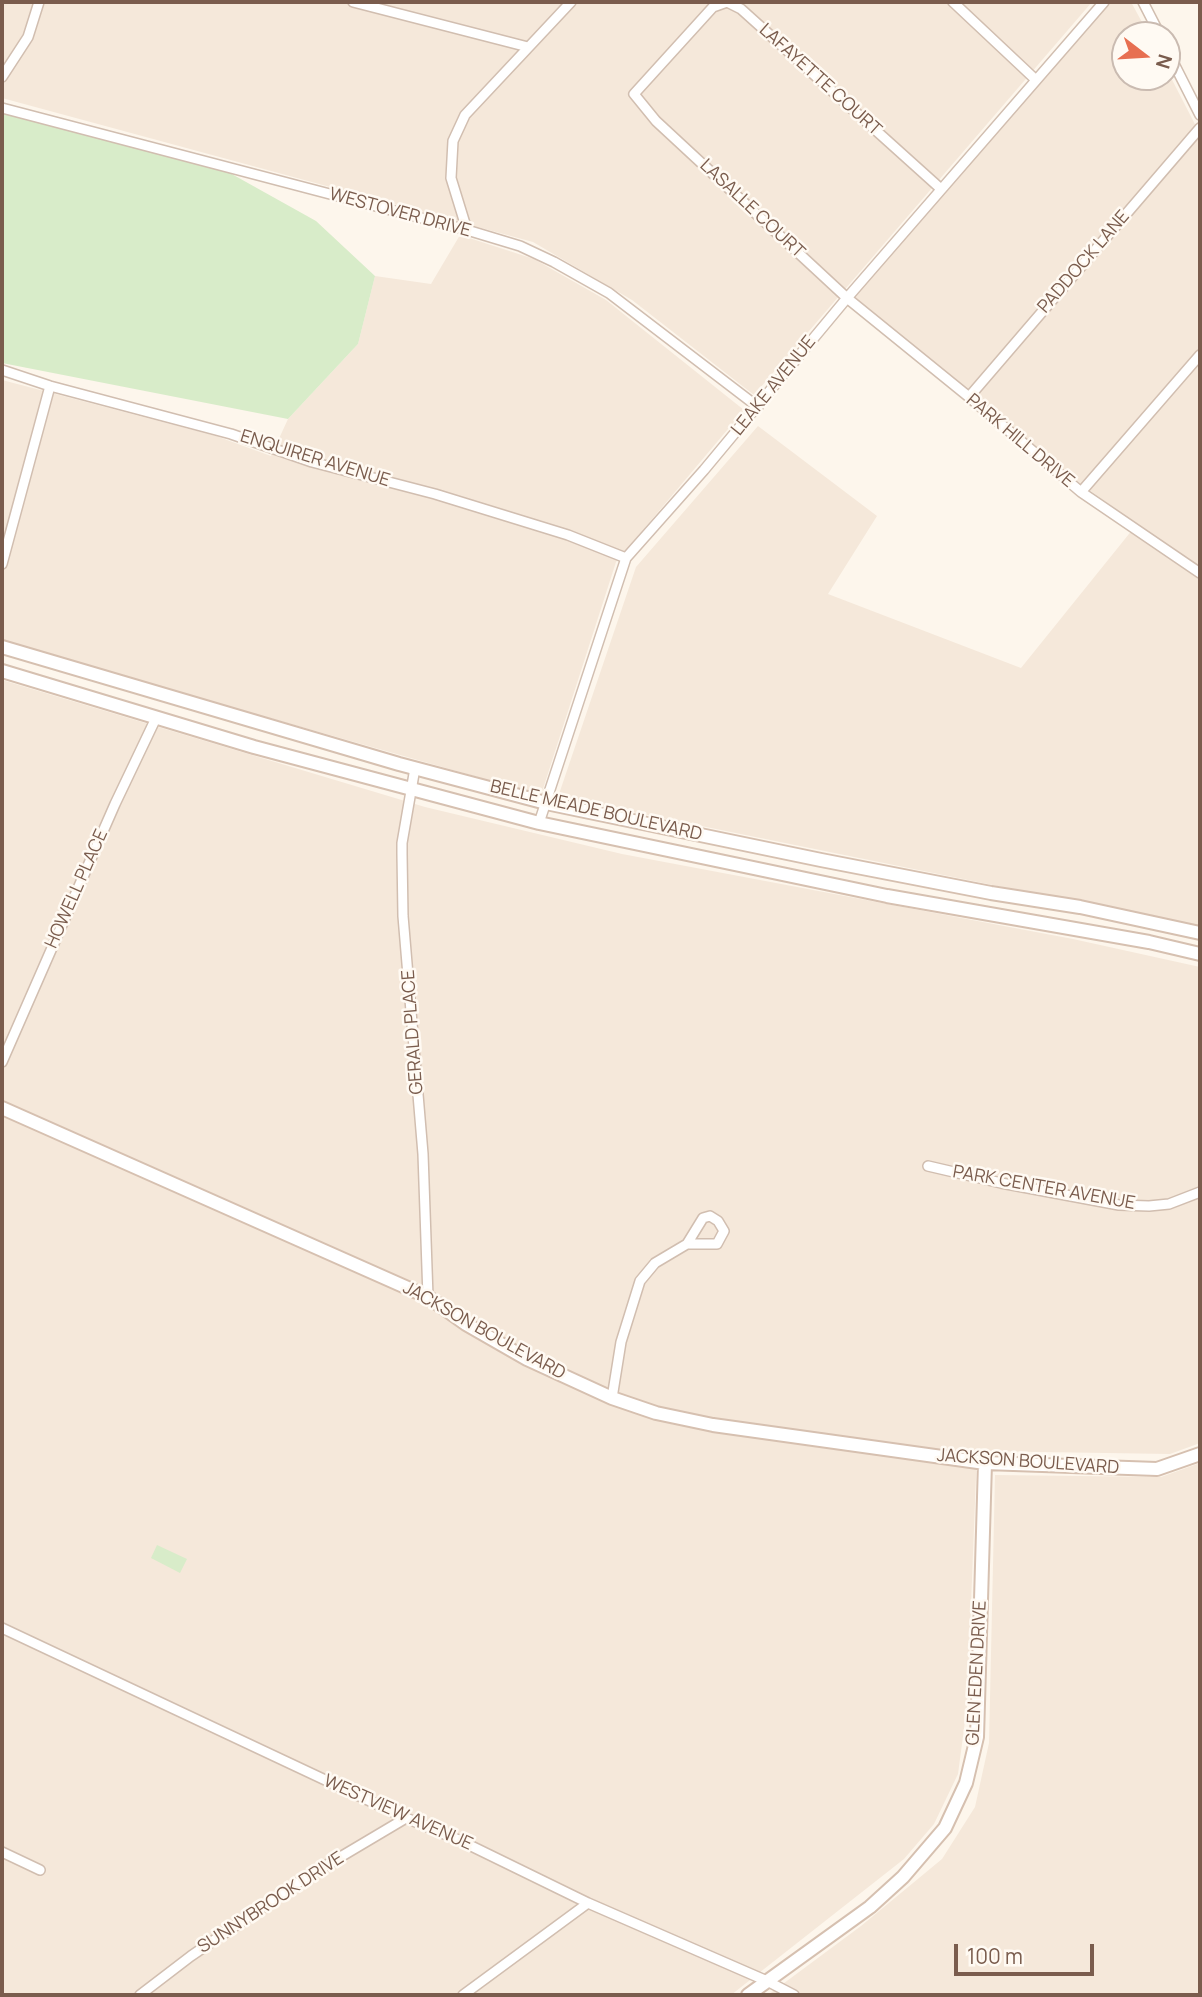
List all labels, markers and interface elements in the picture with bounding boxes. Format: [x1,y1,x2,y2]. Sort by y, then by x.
street label: LAFAYETTE COURT [754,19,886,141]
north arrow [1111,21,1181,91]
text: N [1150,51,1179,72]
street label: LASALLE COURT [695,155,809,263]
street label: WESTOVER DRIVE [327,184,473,242]
street label: PADDOCK LANE [1034,206,1134,318]
street label: LEAKE AVENUE [727,332,821,440]
street label: PARK HILL DRIVE [962,390,1078,492]
street label: ENQUIRER AVENUE [237,426,393,492]
street label: BELLE MEADE BOULEVARD [488,776,704,846]
street label: HOWELL PLACE [41,826,113,952]
street label: GERALD PLACE [398,969,428,1095]
street label: PARK CENTER AVENUE [951,1161,1137,1215]
street label: JACKSON BOULEVARD [399,1277,569,1385]
street label: JACKSON BOULEVARD [936,1445,1120,1479]
street label: GLEN EDEN DRIVE [962,1600,992,1746]
street label: WESTVIEW AVENUE [320,1770,476,1856]
street label: SUNNYBROOK DRIVE [194,1848,348,1958]
scale bar [957,1930,1097,1974]
text: 100 m [967,1942,1023,1970]

